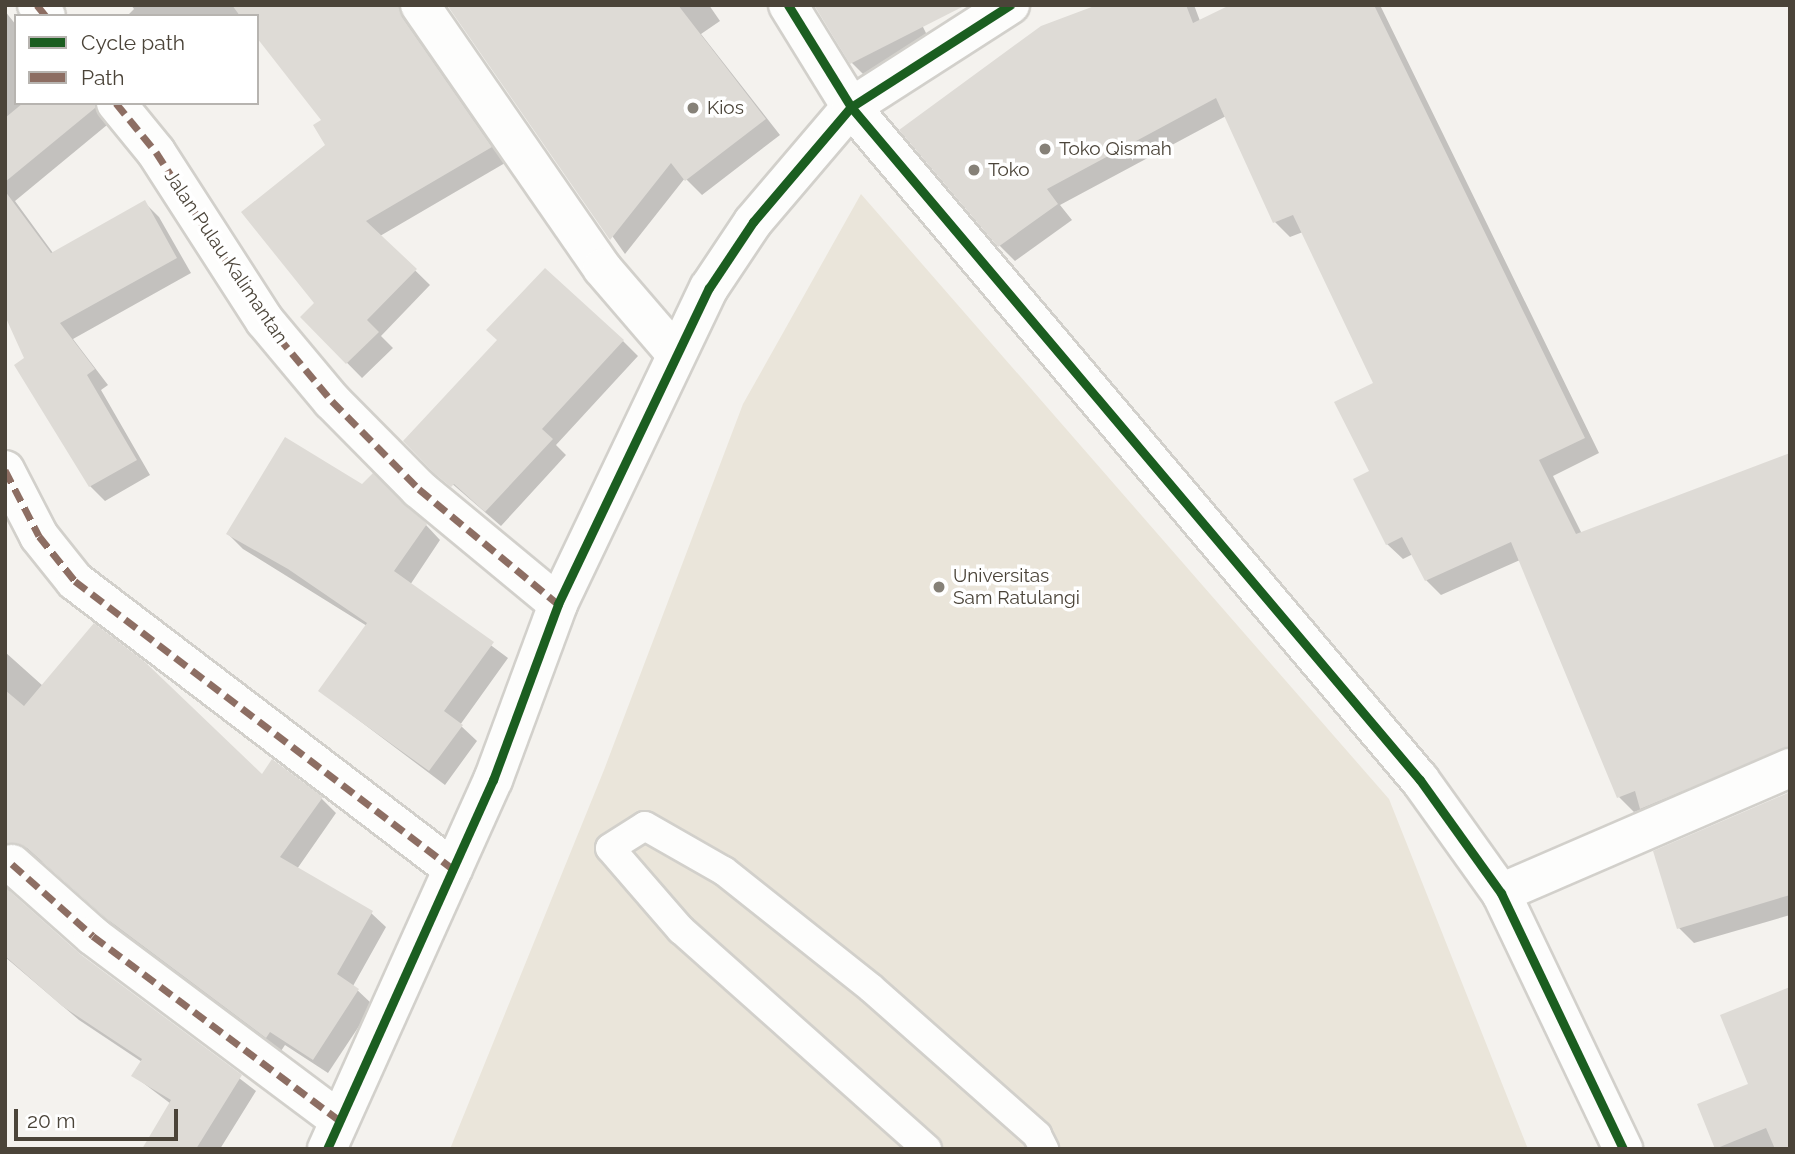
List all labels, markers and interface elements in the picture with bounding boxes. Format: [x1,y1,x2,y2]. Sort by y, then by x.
legend [14,14,259,105]
text: Cycle path [81,30,185,55]
text: Path [81,65,125,90]
place label: Kios [707,97,744,119]
marker: Kios [685,100,701,116]
place label: Toko Qismah [1059,138,1172,160]
marker: Toko Qismah [1037,141,1053,157]
place label: Toko [988,159,1030,181]
marker: Toko [966,162,982,178]
street label: Jalan Pulau Kalimantan [160,166,292,348]
place label: Universitas Sam Ratulangi [953,565,1080,609]
marker: Universitas Sam Ratulangi [931,579,947,595]
scale bar [18,1094,182,1138]
text: 20 m [27,1108,75,1133]

